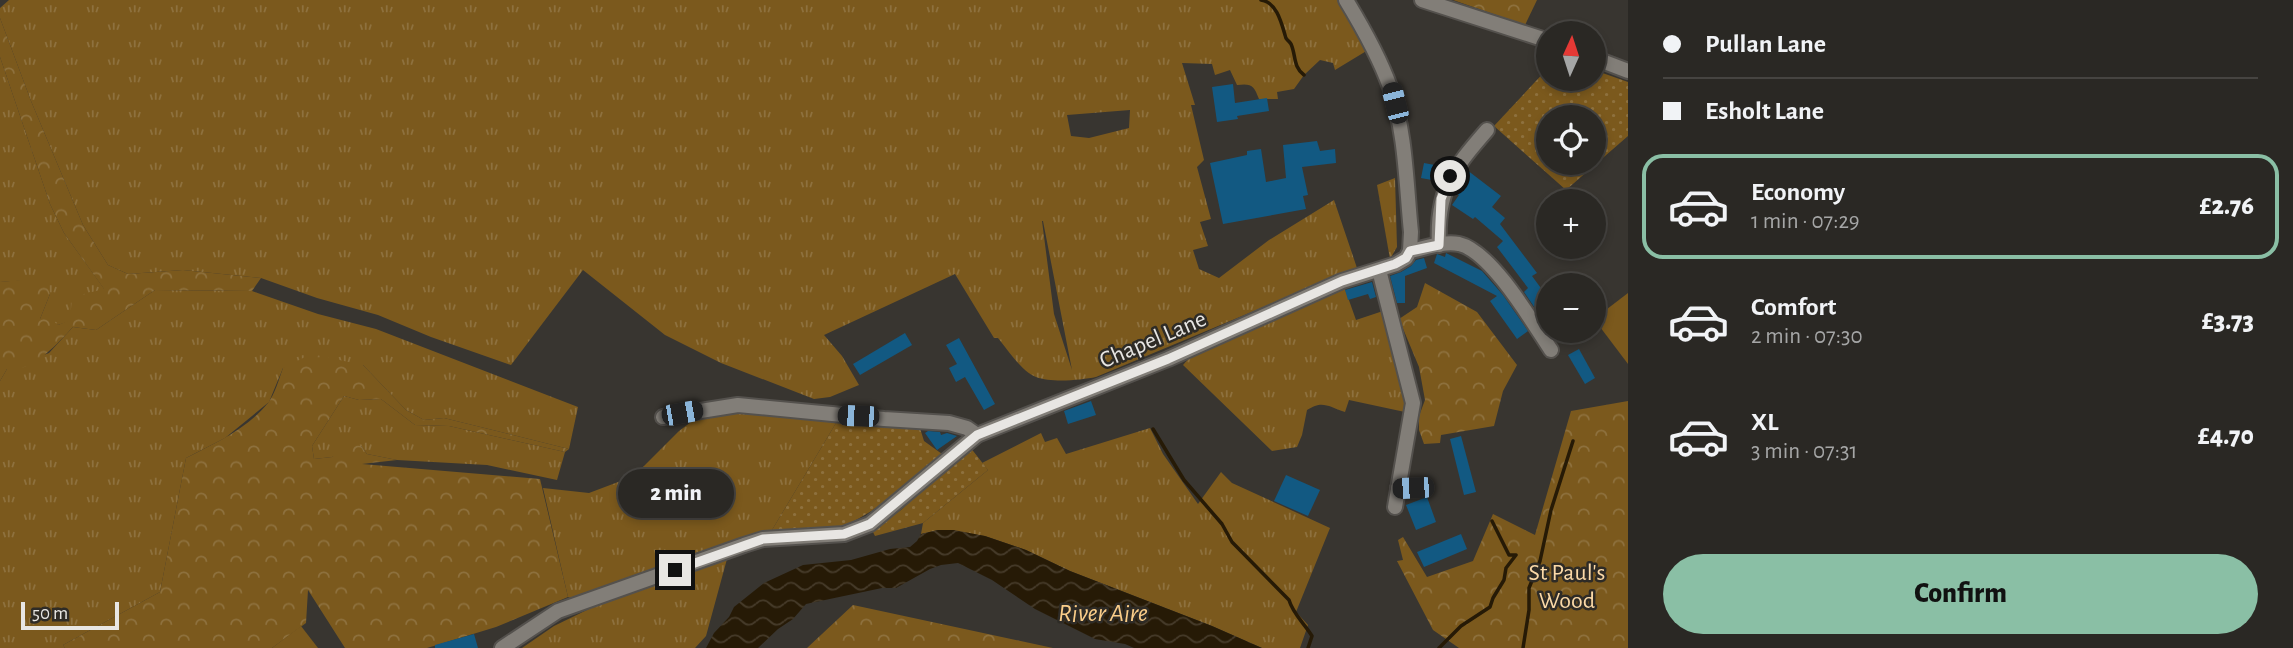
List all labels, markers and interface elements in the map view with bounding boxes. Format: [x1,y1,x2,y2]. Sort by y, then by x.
north arrow [1536,21,1606,91]
map controls [1536,21,1606,343]
text: Pullan Lane [1705,31,1826,57]
car [1380,80,1411,126]
text: Esholt Lane [1705,98,1824,124]
button: locate [1536,105,1606,175]
route start [1434,160,1466,192]
icon: car [1667,175,1730,238]
text: Economy [1751,179,1845,205]
button: + [1536,189,1606,259]
text: £2.76 [2200,193,2254,219]
text: 1 min · 07:29 [1751,210,1860,233]
button: − [1536,273,1606,343]
icon: car [1667,290,1730,353]
text: Comfort [1751,294,1836,320]
street label: Chapel Lane [1096,307,1210,373]
text: £3.73 [2202,308,2254,334]
text: 2 min · 07:30 [1751,325,1863,348]
car [660,399,705,427]
car [837,405,880,427]
icon: car [1667,405,1730,468]
text: XL [1751,409,1778,435]
text: £4.70 [2198,423,2254,449]
text: 3 min · 07:31 [1751,440,1857,463]
callout: 2 min [617,468,733,518]
car [1392,477,1435,499]
text: 2 min [650,482,702,505]
route end [659,554,691,586]
button: Confirm [1663,554,2258,634]
park label: St Paul's Wood [1529,561,1605,613]
scale bar [21,599,119,631]
water label: River Aire [1058,600,1148,626]
text: 50 m [32,604,68,623]

